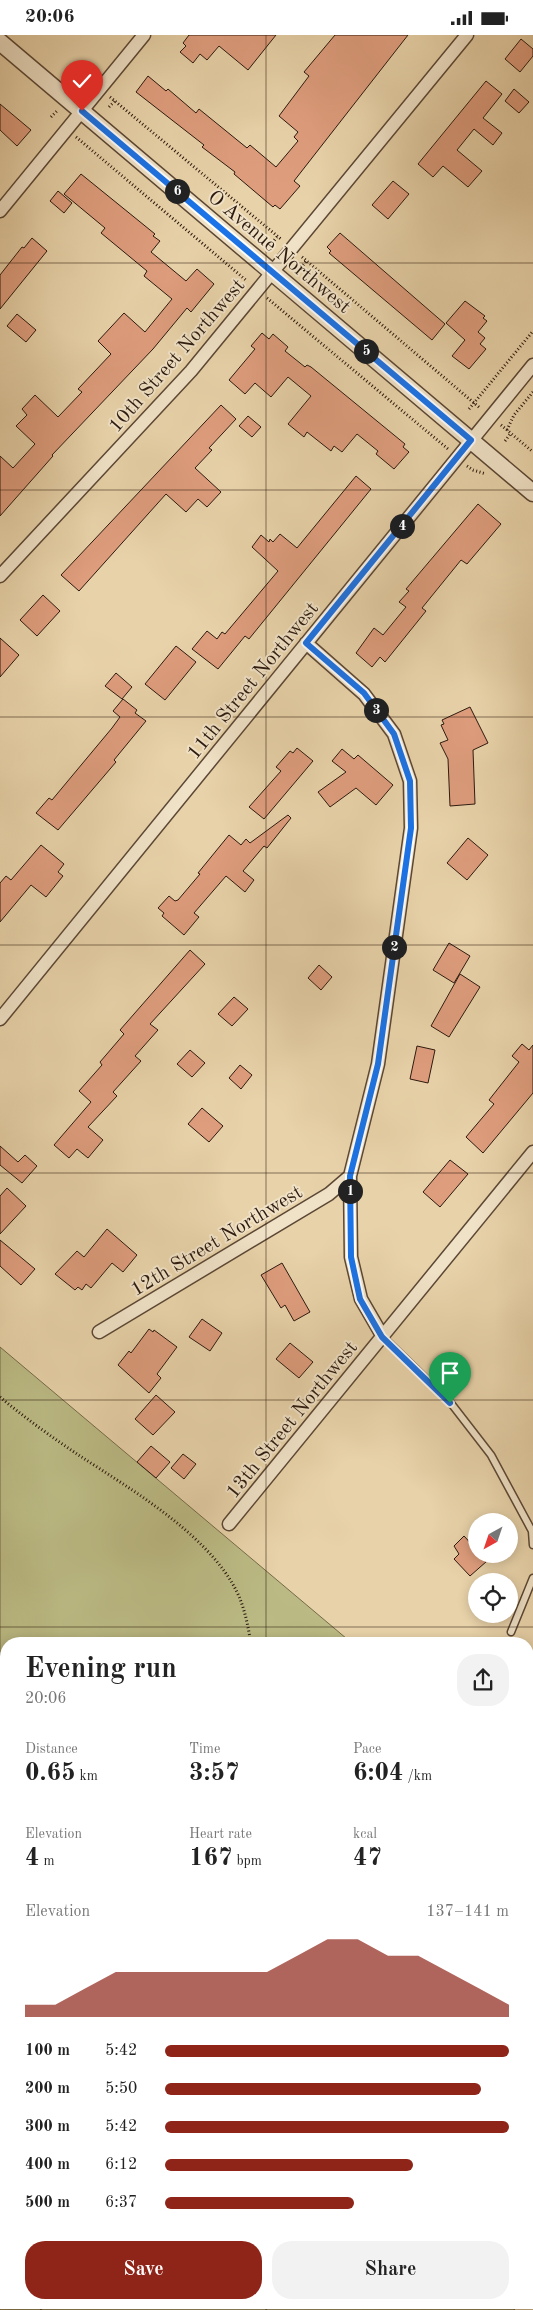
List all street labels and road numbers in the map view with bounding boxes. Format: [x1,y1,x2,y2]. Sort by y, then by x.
street label: O Avenue Northwest [204,187,354,318]
street label: 10th Street Northwest [106,276,249,437]
street label: 11th Street Northwest [184,599,323,764]
street label: 12th Street Northwest [128,1183,306,1301]
street label: 13th Street Northwest [223,1338,362,1503]

